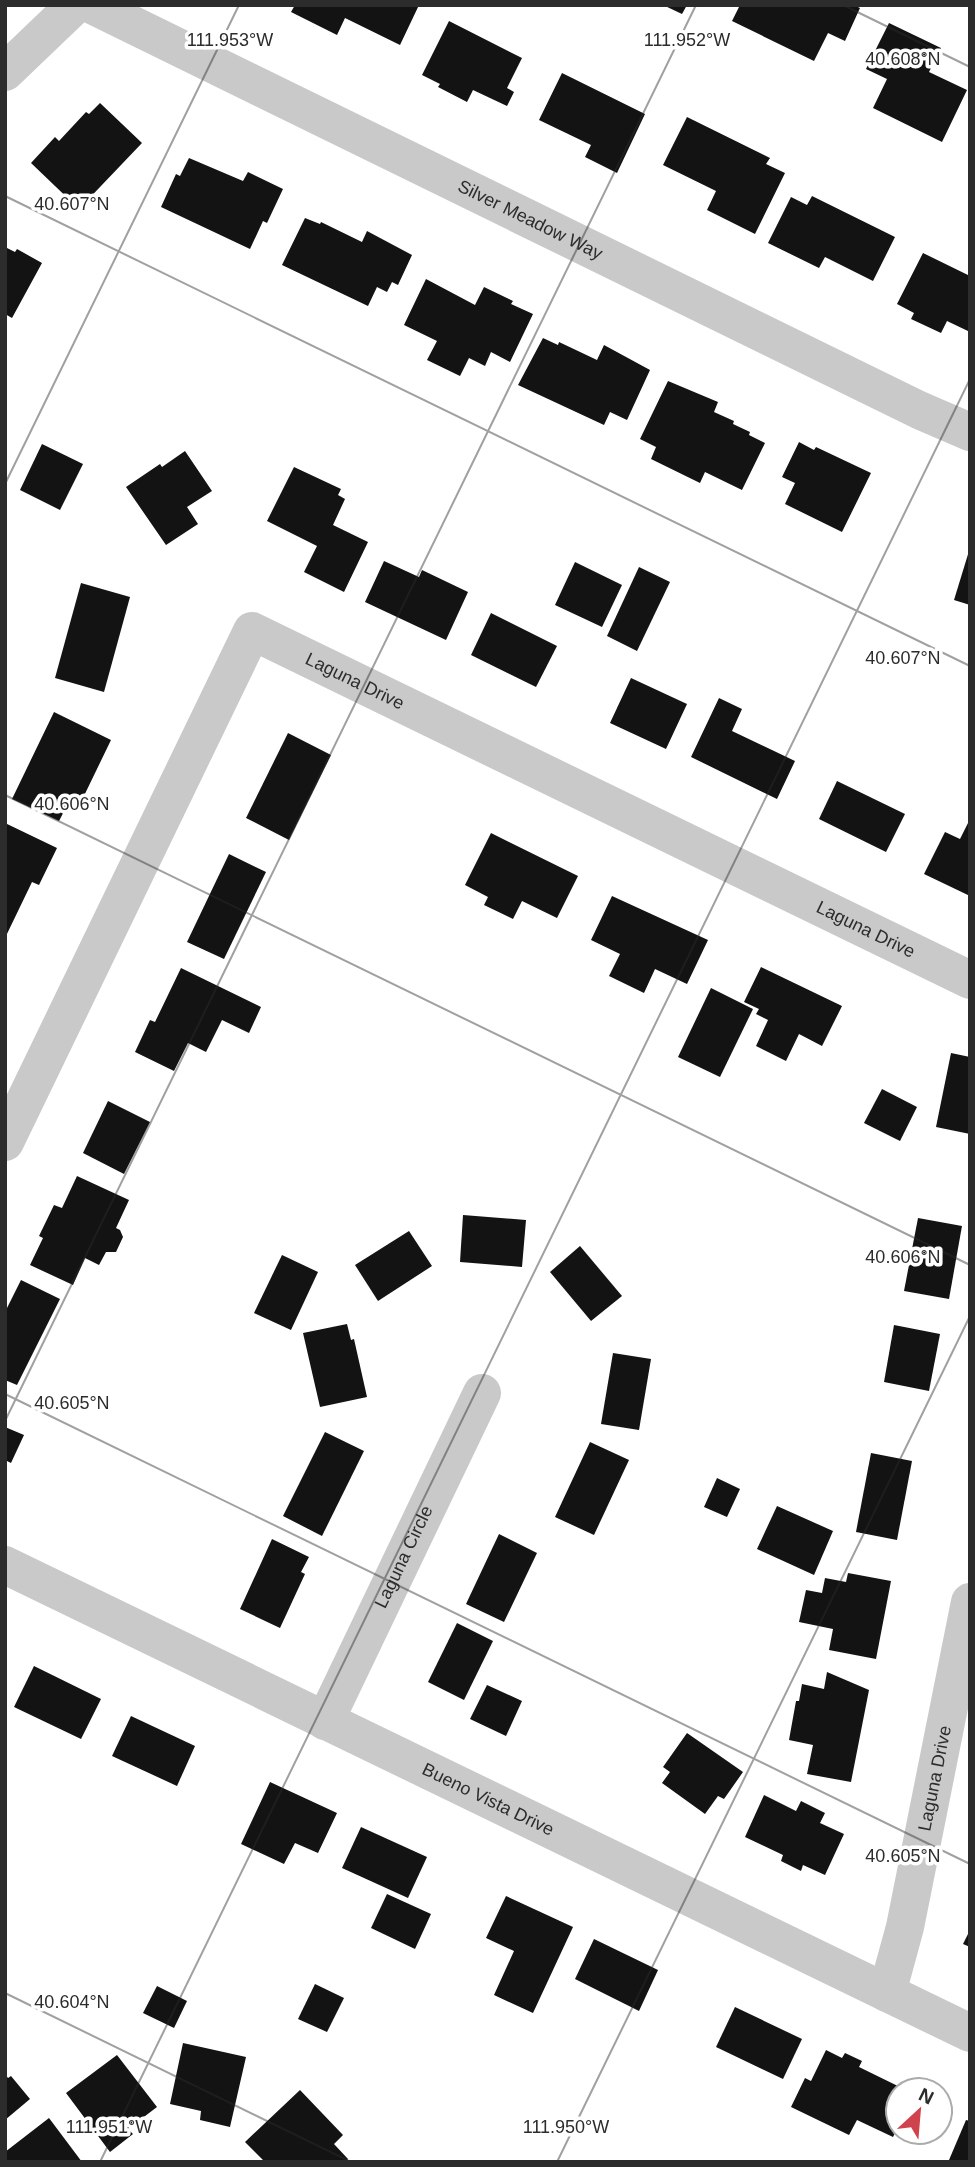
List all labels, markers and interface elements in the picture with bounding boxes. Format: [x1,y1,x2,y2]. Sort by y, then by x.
text: 111.953°W [187,30,273,50]
text: 111.952°W [644,30,730,50]
text: 40.608°N [865,49,941,69]
street label: Silver Meadow Way [455,176,606,263]
text: 40.607°N [34,194,110,214]
text: 40.607°N [865,648,941,668]
street label: Laguna Drive [302,649,407,713]
text: 40.606°N [34,794,110,814]
street label: Laguna Drive [813,897,918,962]
text: 40.606°N [865,1247,941,1267]
text: 40.605°N [34,1393,110,1413]
street label: Laguna Circle [371,1502,437,1611]
street label: Laguna Drive [914,1724,955,1833]
street label: Bueno Vista Drive [419,1759,557,1840]
text: 40.605°N [865,1846,941,1866]
text: 40.604°N [34,1992,110,2012]
north arrow [884,2076,954,2146]
text: N [915,2084,937,2109]
text: 111.951°W [66,2117,152,2137]
text: 111.950°W [523,2117,609,2137]

